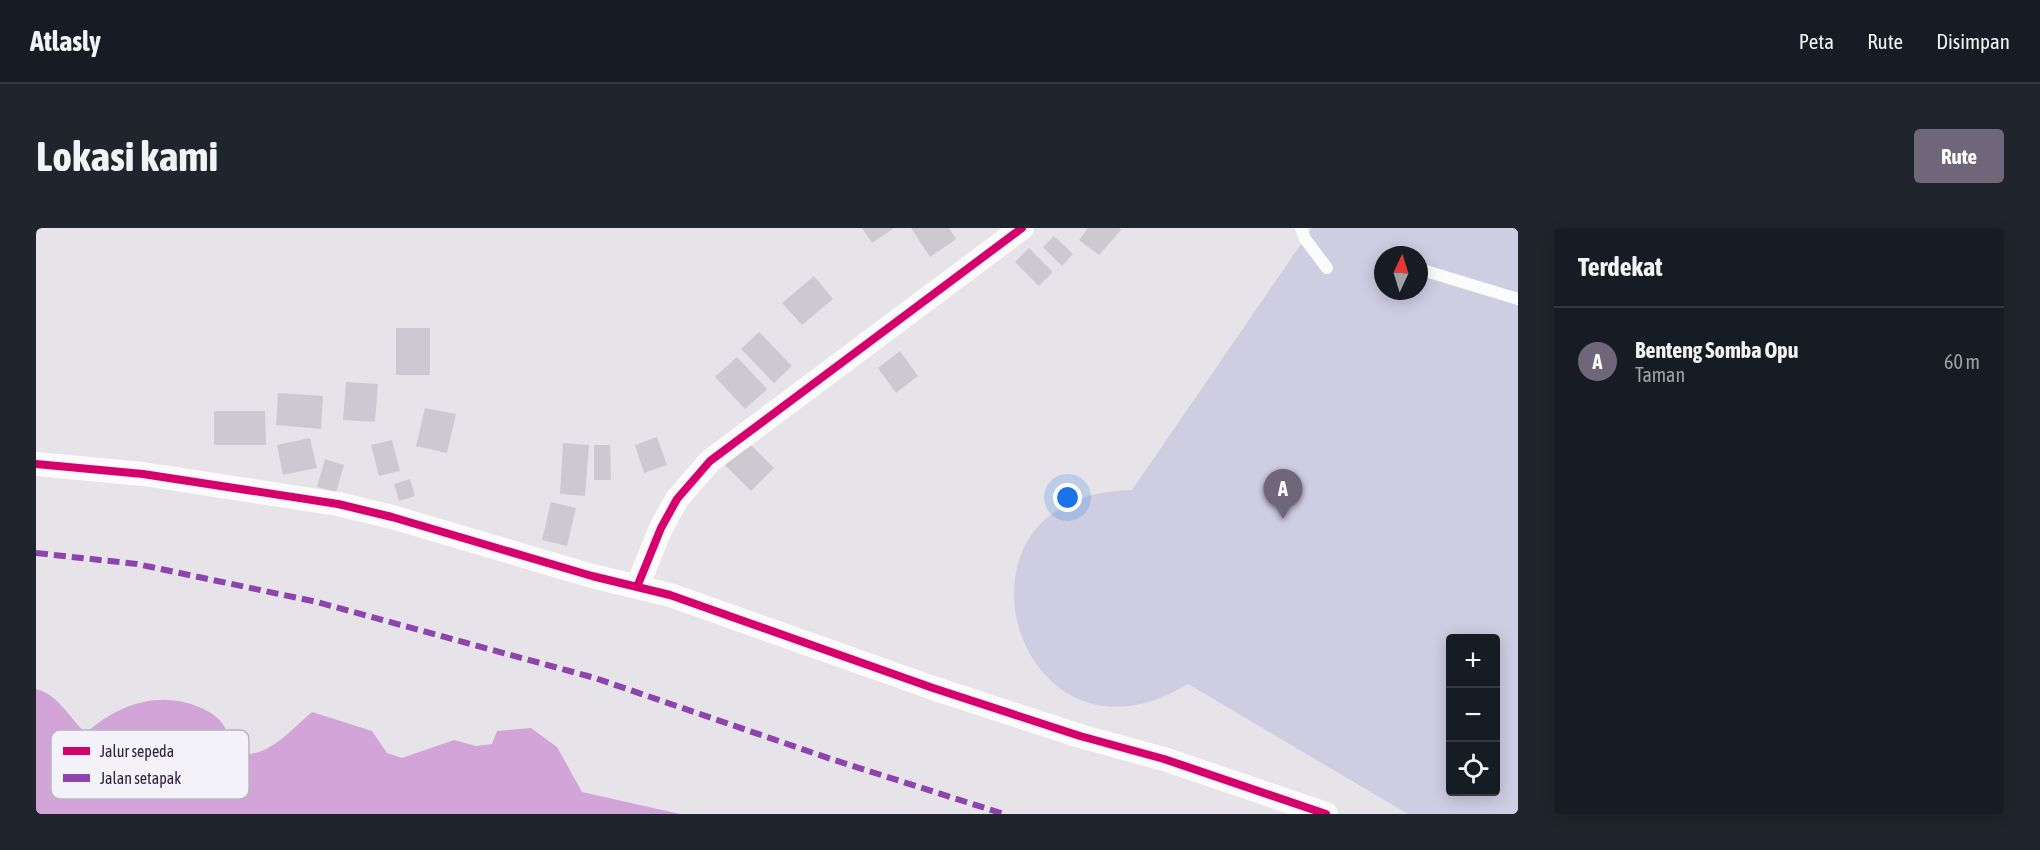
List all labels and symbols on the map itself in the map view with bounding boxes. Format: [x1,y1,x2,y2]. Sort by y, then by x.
north arrow [1374,246,1428,300]
pin: A [1264,470,1302,519]
your location [1053,483,1082,512]
legend [51,730,249,799]
text: Jalur sepeda [100,742,174,761]
text: Jalan setapak [100,769,181,788]

